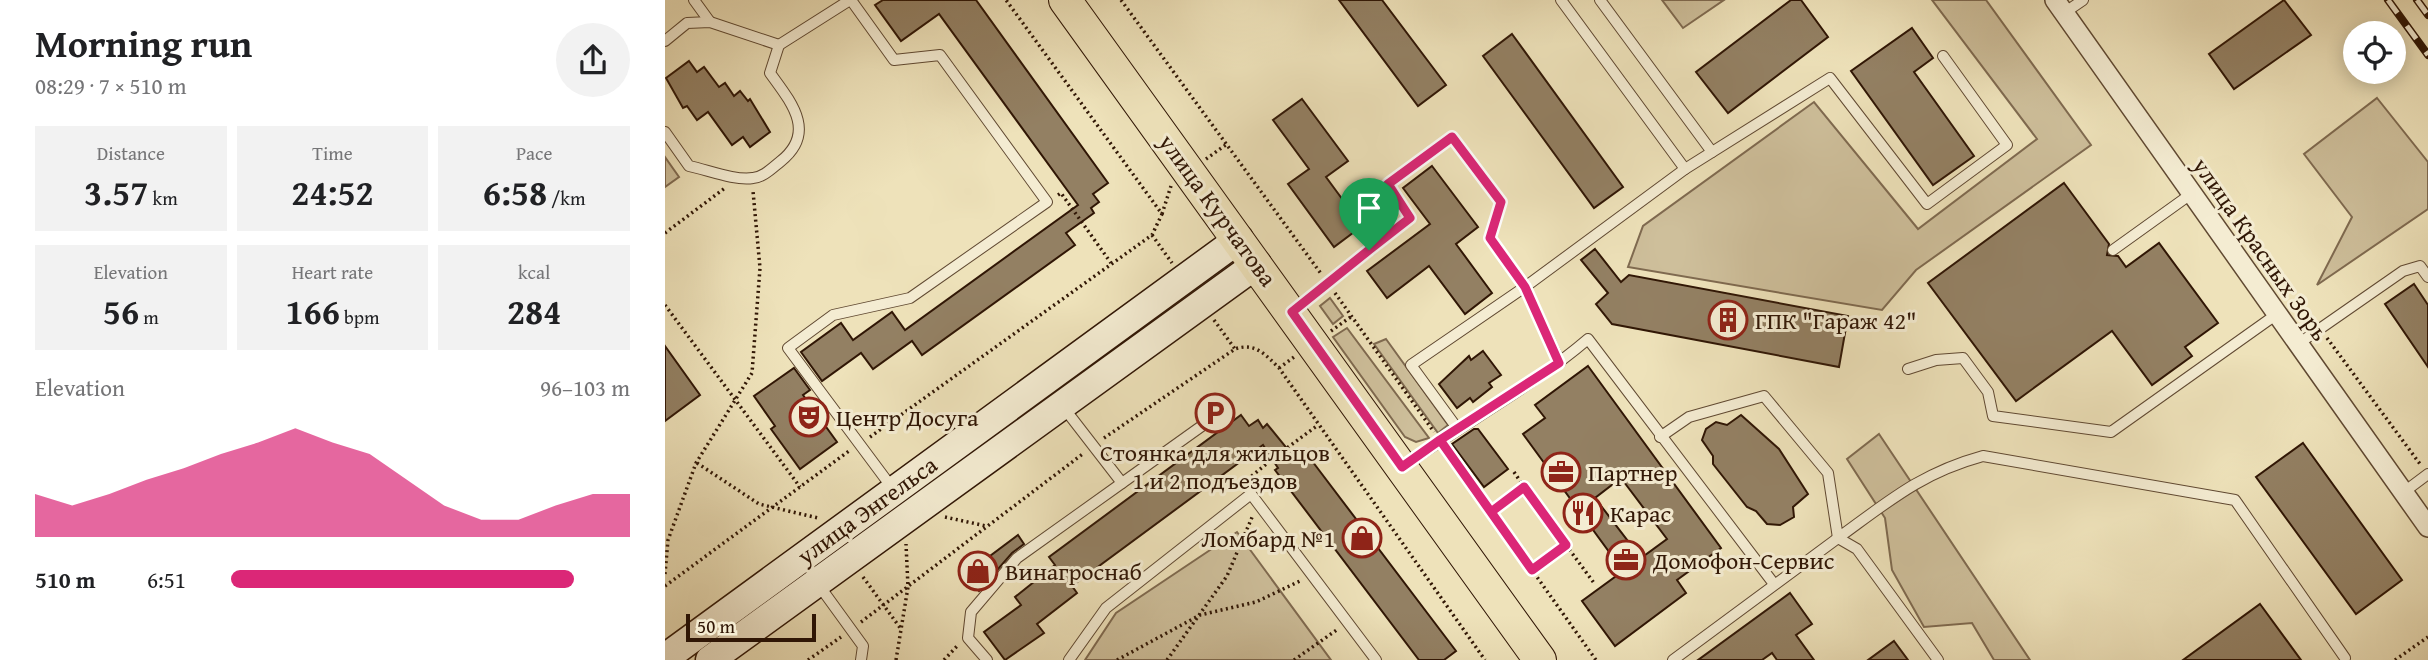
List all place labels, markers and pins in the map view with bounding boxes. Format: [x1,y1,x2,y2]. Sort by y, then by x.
pin [1339,178,1399,250]
building icon: ГПК "Гараж 42" [1707,299,1749,341]
place label: ГПК "Гараж 42" [1755,303,1917,338]
parking icon: Стоянка для жильцов 1 и 2 подъездов [1194,392,1236,434]
theatre icon: Центр Досуга [788,396,830,438]
place label: Центр Досуга [836,400,979,435]
place label: Стоянка для жильцов 1 и 2 подъездов [1100,435,1330,498]
office icon: Партнер [1540,451,1582,493]
place label: Партнер [1588,455,1678,490]
restaurant icon: Карас [1562,492,1604,534]
place label: Карас [1610,496,1672,531]
shop icon: Ломбард №1 [1341,517,1383,559]
place label: Ломбард №1 [1201,521,1335,556]
office icon: Домофон-Сервис [1605,539,1647,581]
place label: Домофон-Сервис [1652,543,1835,578]
shop icon: Винагроснаб [957,550,999,592]
place label: Винагроснаб [1005,554,1142,589]

